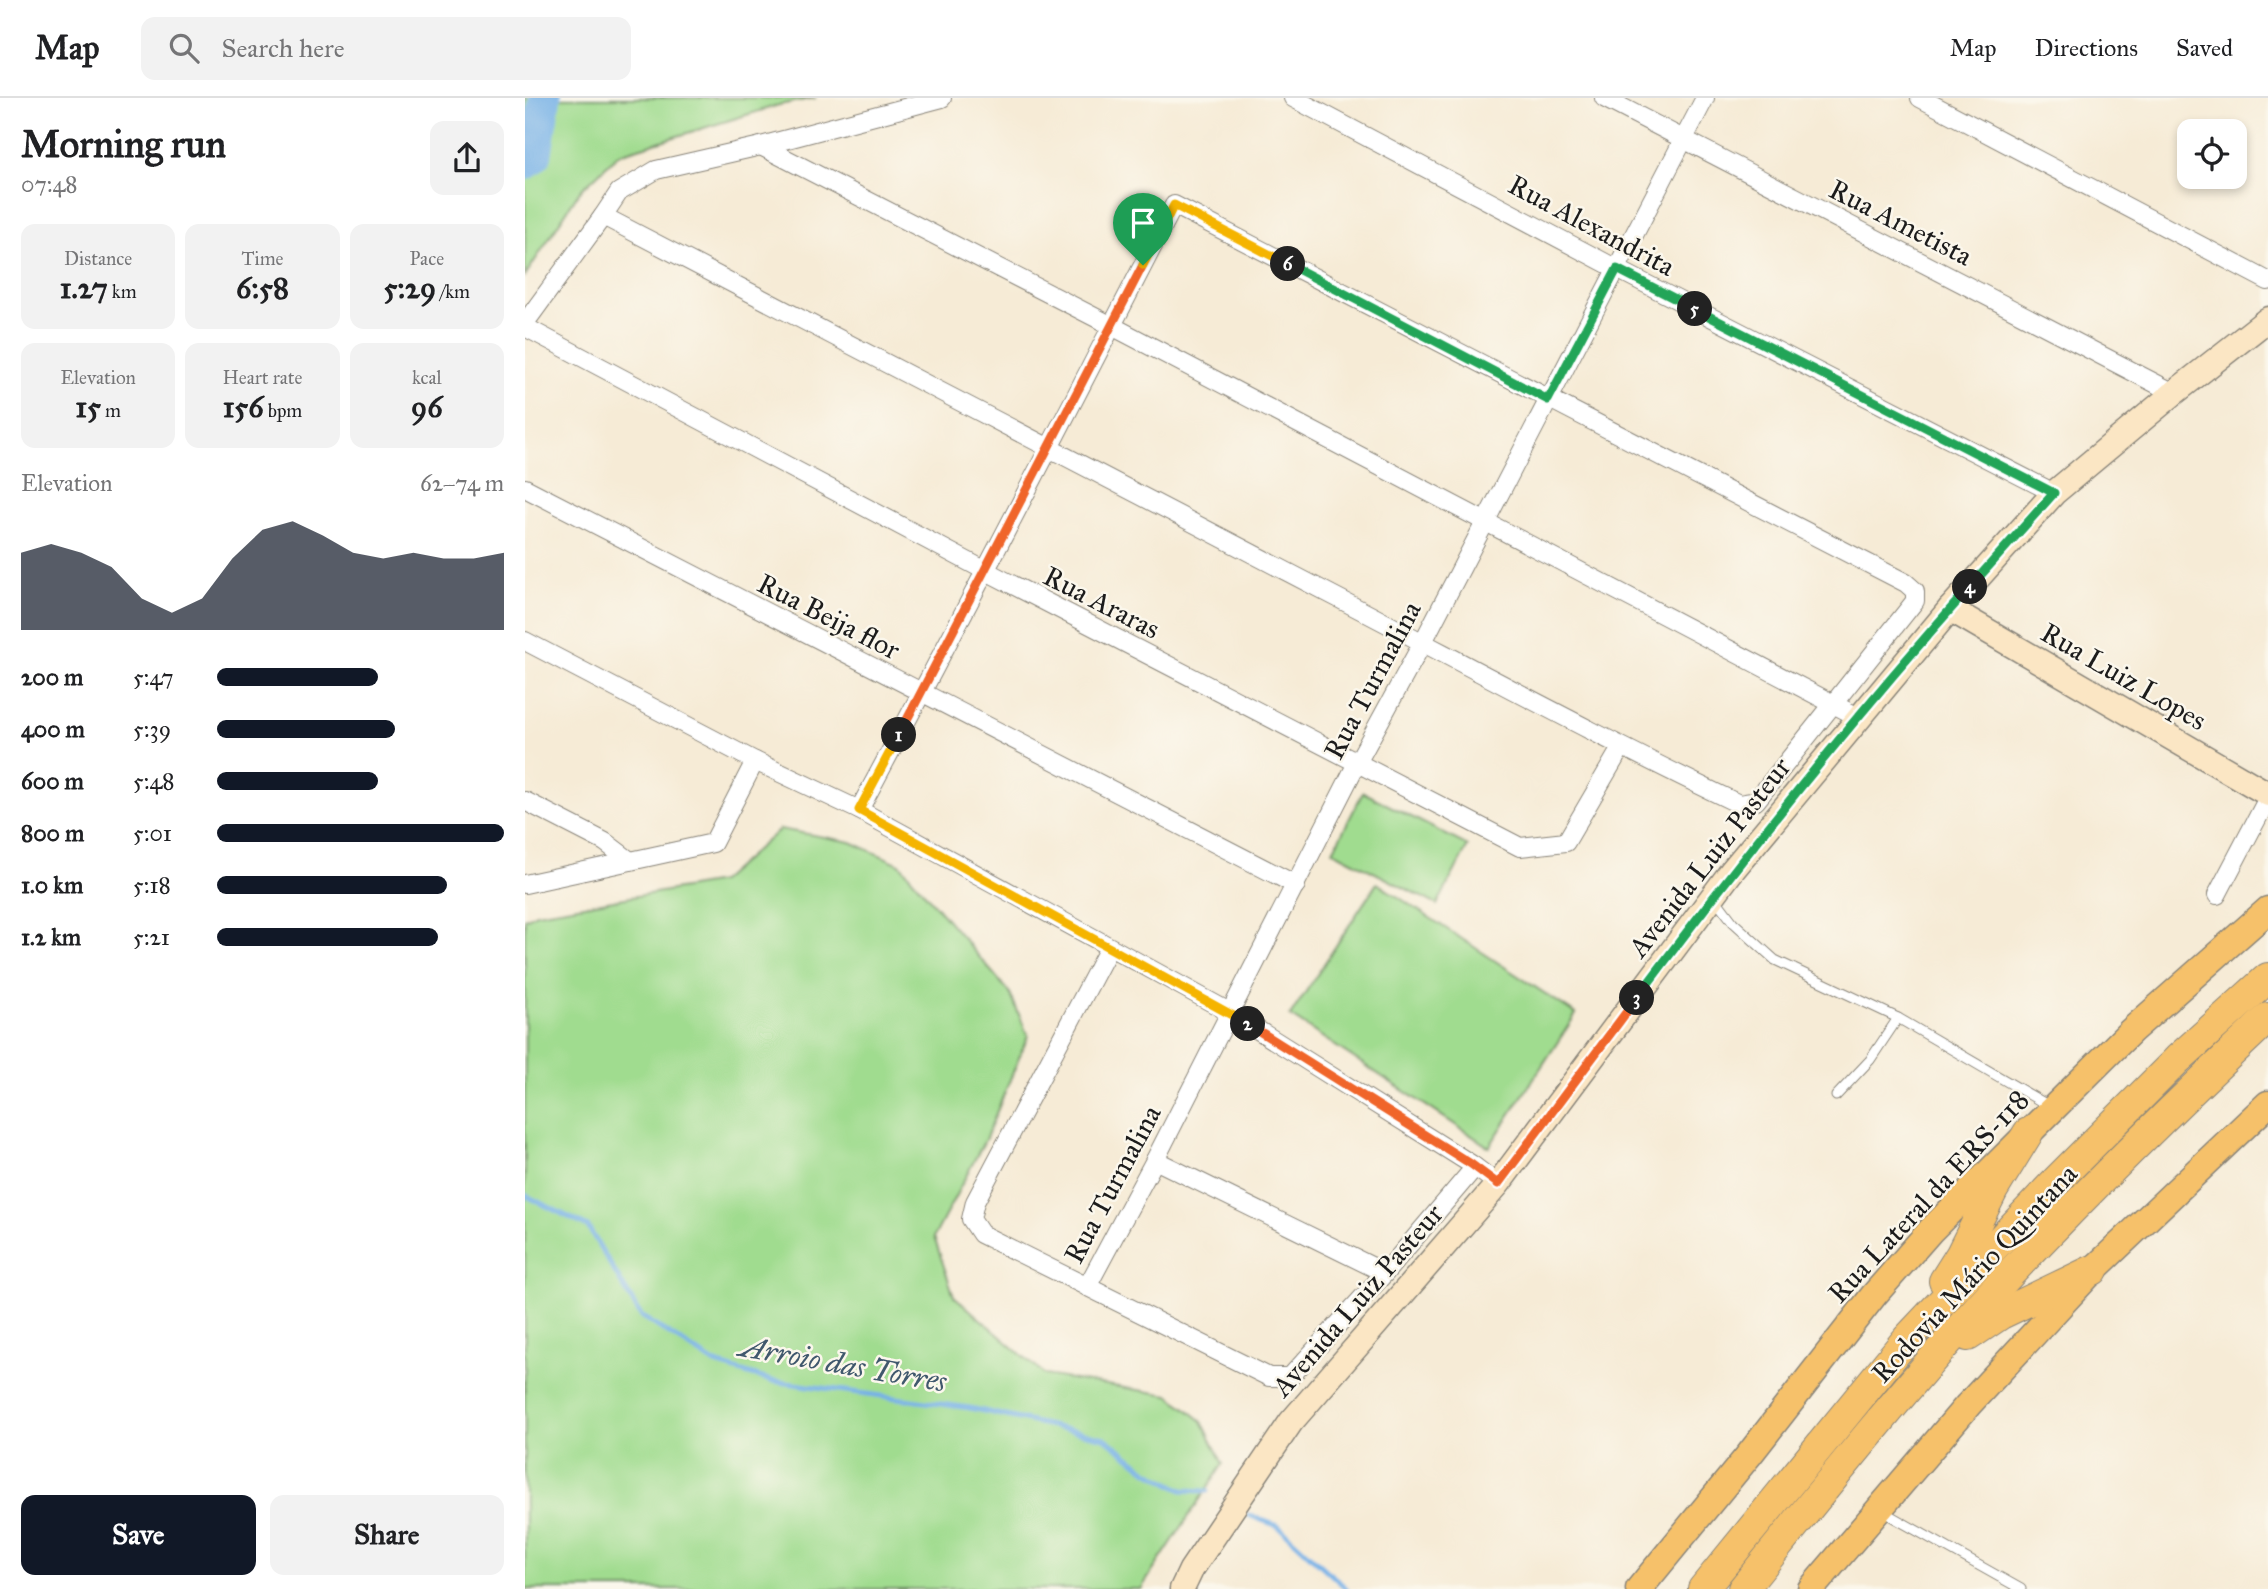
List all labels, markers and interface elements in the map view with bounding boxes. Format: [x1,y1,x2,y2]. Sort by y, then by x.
search box [141,17,631,80]
text: Map [35,28,99,68]
icon: search [165,29,203,67]
text: Search here [221,32,345,64]
text: Map [1950,33,1997,63]
text: Directions [2035,33,2138,63]
text: Saved [2176,33,2233,63]
map controls [2177,119,2247,189]
button: locate [2177,119,2247,189]
text: Morning run [21,121,226,167]
button: share [430,121,504,195]
street label: Rua Alexandrita [1503,167,1681,284]
text: 07:48 [21,170,78,198]
street label: Rua Ametista [1823,171,1978,273]
pin [1113,193,1173,265]
icon: arrive [1124,204,1162,242]
pin: 6 [1271,246,1305,282]
text: Distance [64,247,132,270]
text: Time [241,247,284,270]
text: Pace [410,247,444,270]
text: 6 [1283,252,1292,275]
text: 1.27 [60,270,108,306]
text: 6:58 [236,270,289,306]
text: 5:29 [384,270,436,306]
text: km [108,280,137,303]
text: /km [436,280,470,303]
pin: 5 [1677,292,1713,326]
text: 5 [1690,297,1699,320]
text: Elevation [60,366,136,389]
text: Heart rate [223,366,302,389]
text: kcal [412,366,442,389]
text: 15 [75,389,101,425]
text: 156 [223,389,264,425]
text: 96 [411,389,443,425]
text: m [101,399,121,422]
text: bpm [264,399,302,422]
text: Elevation [21,469,112,497]
text: 62–74 m [420,469,504,497]
street label: Rua Araras [1038,558,1166,647]
street label: Rua Beija flor [752,566,906,668]
pin: 4 [1953,570,1987,604]
text: 4 [1964,575,1975,598]
street label: Rua Turmalina [1316,595,1429,765]
street label: Rua Luiz Lopes [2035,615,2213,738]
text: 200 m [21,663,83,691]
text: 5:47 [133,663,174,691]
text: 400 m [21,715,85,743]
text: 5:39 [133,715,171,743]
pin: 1 [881,718,917,752]
text: 1 [895,723,902,746]
street label: Avenida Luiz Pasteur [1620,750,1799,965]
text: 600 m [21,767,84,795]
text: 5:48 [133,767,175,795]
text: 800 m [21,819,84,847]
text: 5:01 [133,819,172,847]
text: 1.0 km [21,871,83,899]
text: 5:18 [133,871,171,899]
text: 1.2 km [21,923,81,951]
text: 5:21 [133,923,170,951]
pin: 3 [1619,981,1655,1016]
text: 3 [1633,986,1640,1009]
pin: 2 [1231,1006,1265,1042]
text: 2 [1243,1012,1252,1035]
street label: Rua Lateral da ERS-118 [1821,1083,2036,1310]
street label: Rua Turmalina [1056,1099,1169,1269]
street label: Rodovia Mário Quintana [1864,1157,2085,1390]
street label: Avenida Luiz Pasteur [1263,1196,1451,1405]
water label: Arroio das Torres [734,1328,951,1400]
button: Save [21,1495,256,1575]
button: Share [270,1495,504,1575]

